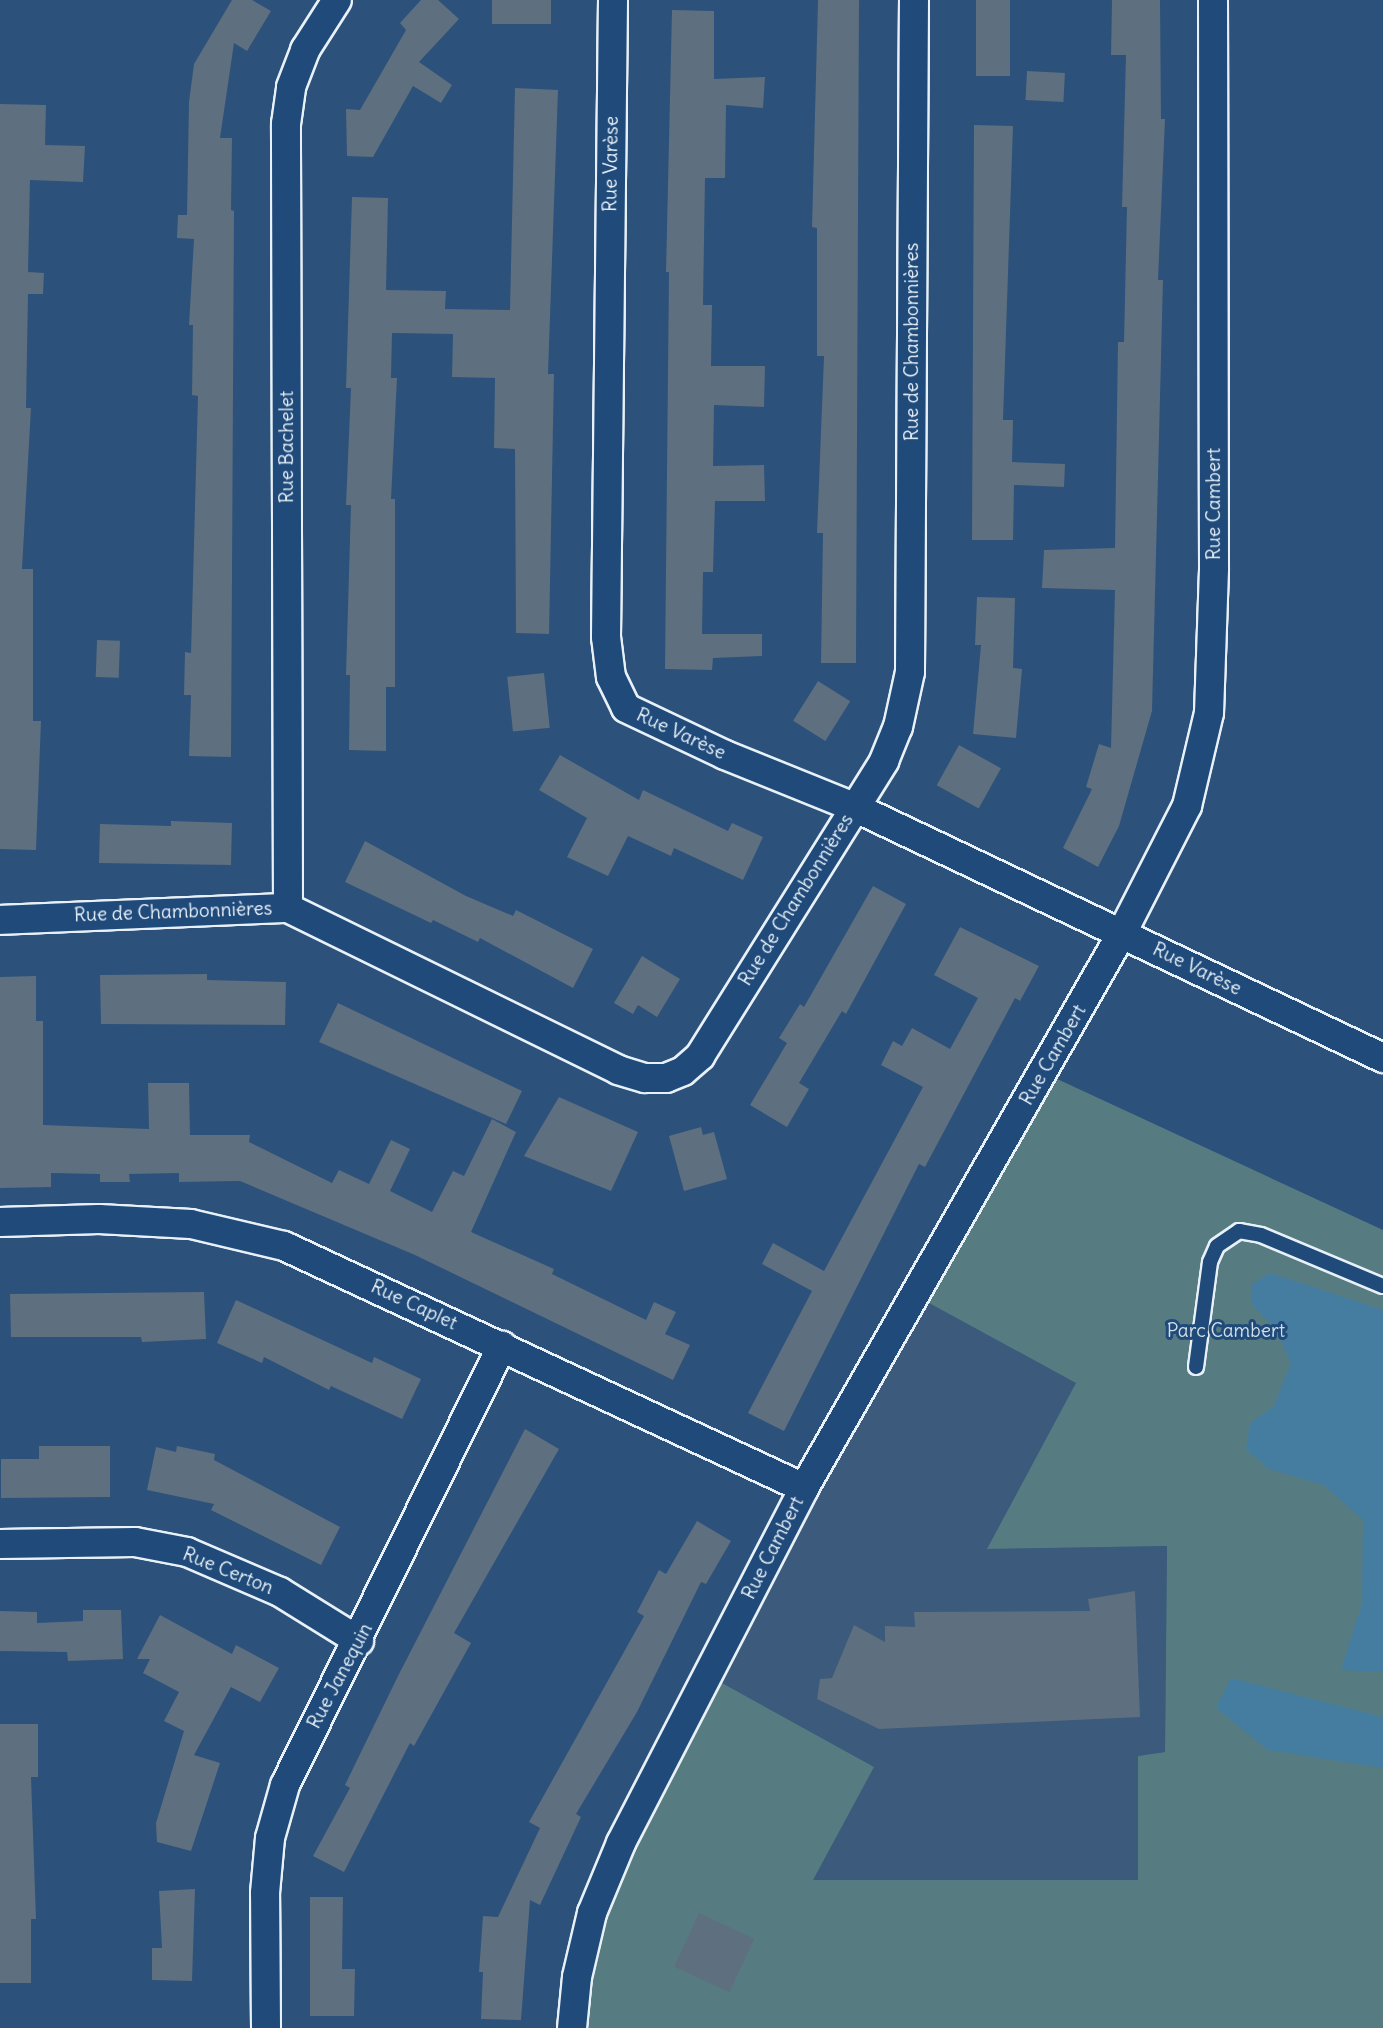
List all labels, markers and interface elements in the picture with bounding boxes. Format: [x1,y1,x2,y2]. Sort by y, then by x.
street label: Rue Varèse [599,116,623,212]
street label: Rue de Chambonnières [901,243,923,441]
street label: Rue Bachelet [276,391,298,503]
street label: Rue Cambert [1203,448,1225,560]
street label: Rue Varèse [633,703,729,765]
street label: Rue de Chambonnières [734,810,858,990]
street label: Rue de Chambonnières [74,897,272,927]
street label: Rue Varèse [1149,938,1245,1000]
street label: Rue Cambert [1015,1001,1091,1109]
street label: Rue Caplet [367,1275,461,1335]
park label: Parc Cambert [1167,1320,1285,1342]
street label: Rue Cambert [737,1493,809,1603]
street label: Rue Certon [179,1542,277,1600]
street label: Rue Janequin [303,1619,377,1733]

